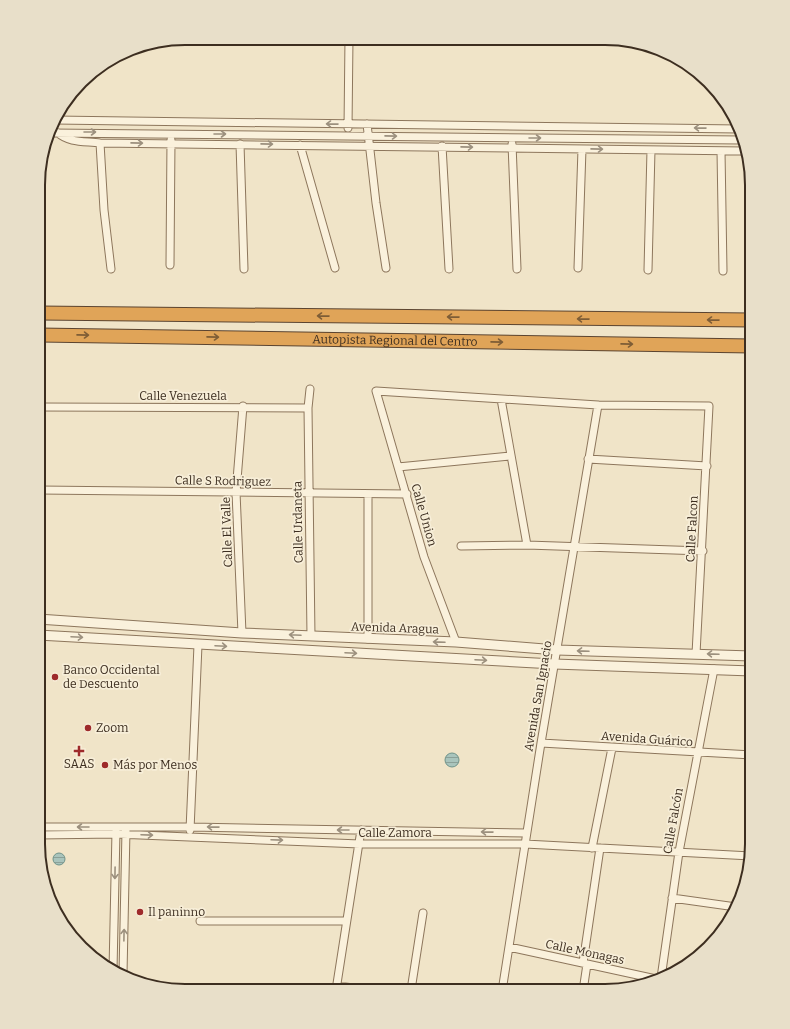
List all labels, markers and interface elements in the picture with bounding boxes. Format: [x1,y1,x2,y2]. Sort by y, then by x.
one-way arrow [326,120,339,128]
one-way arrow [694,124,707,132]
one-way arrow [83,128,96,136]
one-way arrow [213,130,226,138]
one-way arrow [384,132,397,139]
one-way arrow [528,134,541,142]
one-way arrow [130,139,143,147]
one-way arrow [260,140,273,148]
one-way arrow [460,143,473,151]
one-way arrow [590,145,603,153]
one-way arrow [317,312,330,320]
one-way arrow [447,313,460,321]
one-way arrow [577,315,590,323]
one-way arrow [707,316,720,324]
one-way arrow [76,331,89,339]
street label: Autopista Regional del Centro [312,332,478,349]
one-way arrow [206,333,219,341]
one-way arrow [490,338,503,346]
one-way arrow [620,340,633,348]
street label: Calle Venezuela [139,389,227,403]
street label: Calle S Rodriguez [175,473,272,489]
street label: Calle Urdaneta [290,480,306,563]
street label: Calle Union [408,482,440,548]
street label: Calle Falcon [683,495,701,563]
street label: Calle El Valle [219,496,235,568]
street label: Avenida Aragua [351,619,440,637]
one-way arrow [289,632,302,639]
one-way arrow [70,633,83,641]
one-way arrow [433,638,446,645]
street label: Avenida San Ignacio [521,639,555,753]
one-way arrow [214,642,227,649]
one-way arrow [577,647,590,654]
one-way arrow [344,649,357,657]
one-way arrow [707,651,720,658]
one-way arrow [474,657,487,664]
place label: Banco Occidental de Descuento [63,663,160,691]
marker: Banco Occidental de Descuento [50,672,60,682]
place label: Zoom [96,721,129,735]
marker: Zoom [83,723,93,733]
street label: Avenida Guárico [601,729,693,749]
marker: SAAS [74,746,84,756]
place label: SAAS [64,757,94,771]
place label: Más por Menos [113,758,198,772]
marker: Más por Menos [100,760,110,770]
street label: Calle Falcón [660,787,686,855]
one-way arrow [77,823,90,831]
one-way arrow [207,823,220,831]
one-way arrow [337,826,350,834]
street label: Calle Zamora [358,826,432,840]
one-way arrow [481,828,494,836]
one-way arrow [140,832,153,839]
one-way arrow [270,837,283,844]
one-way arrow [111,866,119,879]
place label: Il paninno [148,905,205,919]
marker: Il paninno [135,907,145,917]
one-way arrow [120,929,128,942]
street label: Calle Monagas [544,937,626,967]

